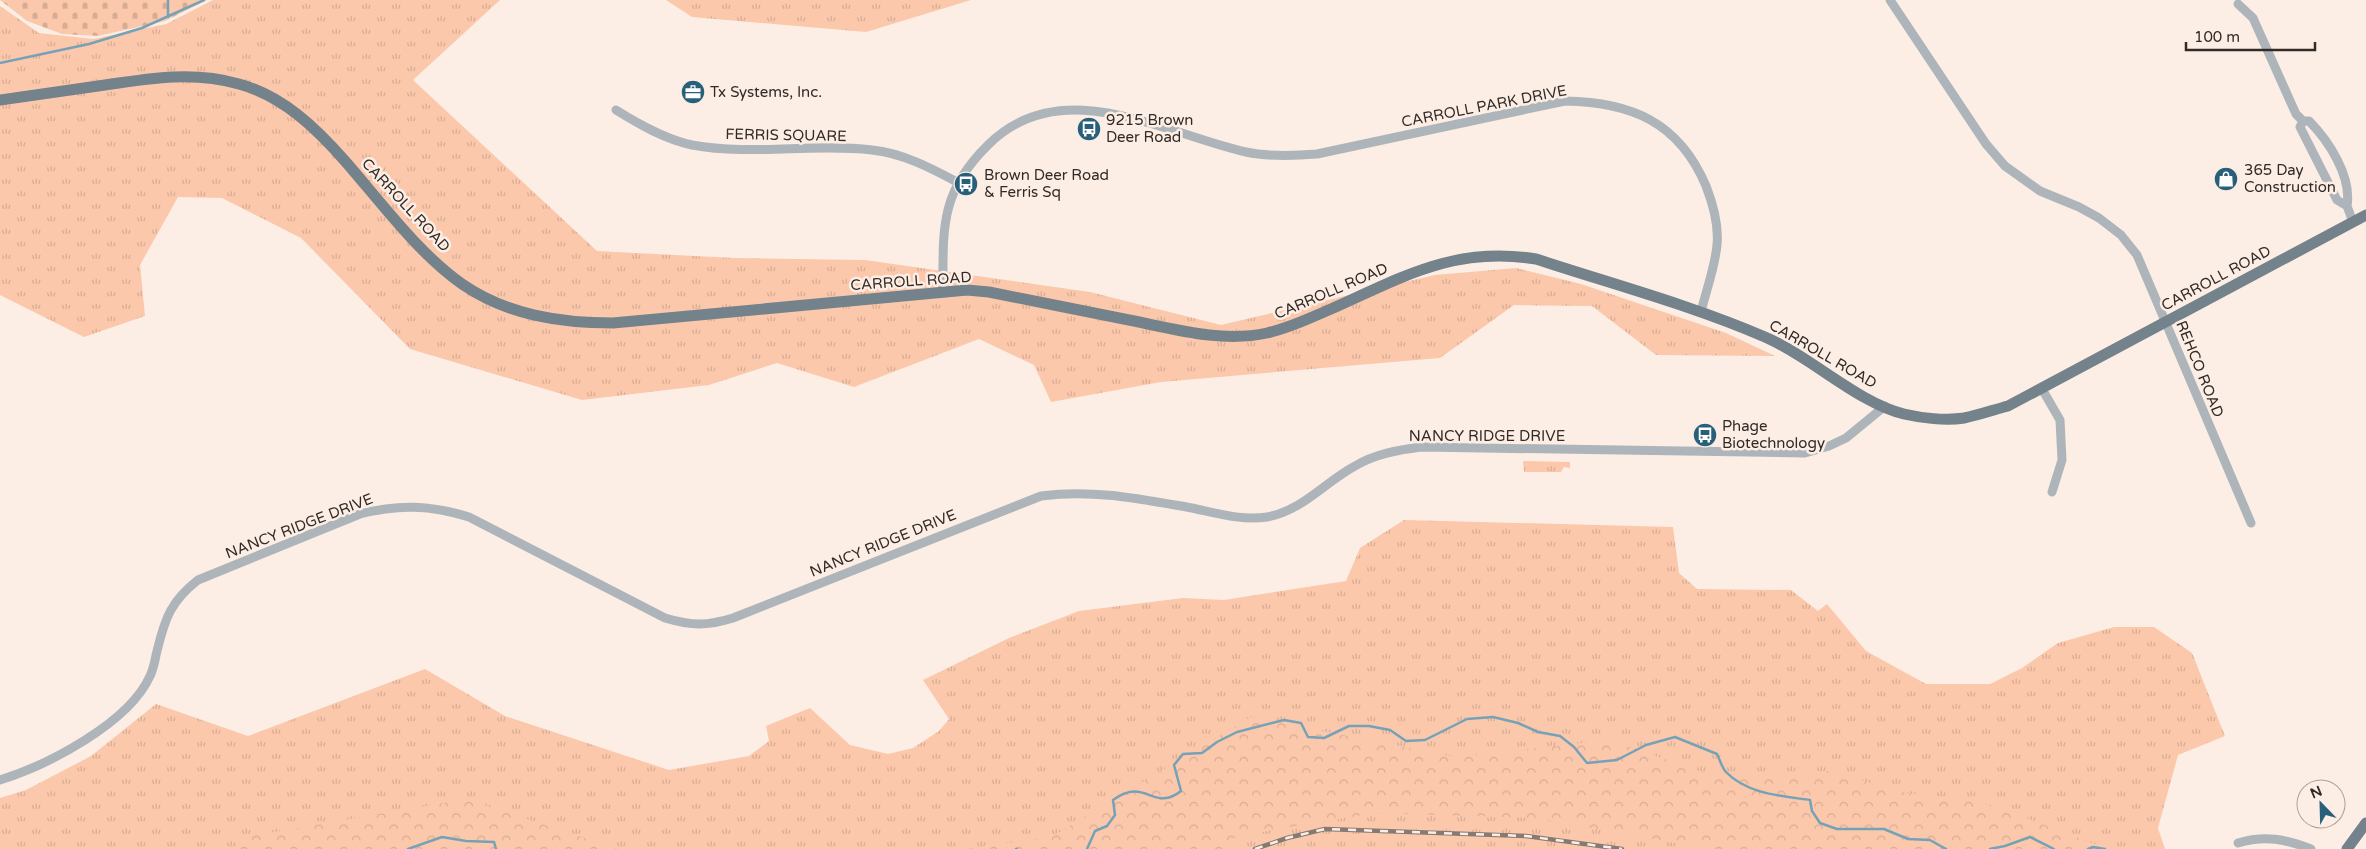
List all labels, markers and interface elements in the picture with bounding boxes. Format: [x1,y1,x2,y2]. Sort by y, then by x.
scale bar [2186,20,2315,52]
text: 100 m [2194,28,2240,46]
office icon: Tx Systems, Inc. [680,79,706,105]
street label: CARROLL PARK DRIVE [1400,81,1568,131]
place label: Tx Systems, Inc. [710,83,822,101]
place label: 9215 Brown Deer Road [1106,111,1193,146]
bus stop icon: 9215 Brown Deer Road [1076,116,1102,142]
street label: FERRIS SQUARE [725,125,847,145]
street label: CARROLL ROAD [358,154,454,256]
place label: 365 Day Construction [2244,161,2336,196]
place label: Brown Deer Road & Ferris Sq [984,166,1109,201]
shop icon: 365 Day Construction [2213,166,2239,192]
bus stop icon: Brown Deer Road & Ferris Sq [953,171,979,197]
street label: CARROLL ROAD [2158,242,2274,314]
street label: CARROLL ROAD [1272,259,1390,323]
street label: CARROLL ROAD [850,268,972,294]
street label: CARROLL ROAD [1766,316,1880,392]
street label: REHCO ROAD [2172,318,2228,420]
place label: Phage Biotechnology [1722,417,1825,452]
bus stop icon: Phage Biotechnology [1692,422,1718,448]
street label: NANCY RIDGE DRIVE [1409,427,1565,445]
street label: NANCY RIDGE DRIVE [223,490,375,562]
street label: NANCY RIDGE DRIVE [807,505,959,581]
north arrow [2296,779,2346,829]
text: N [2308,782,2325,803]

